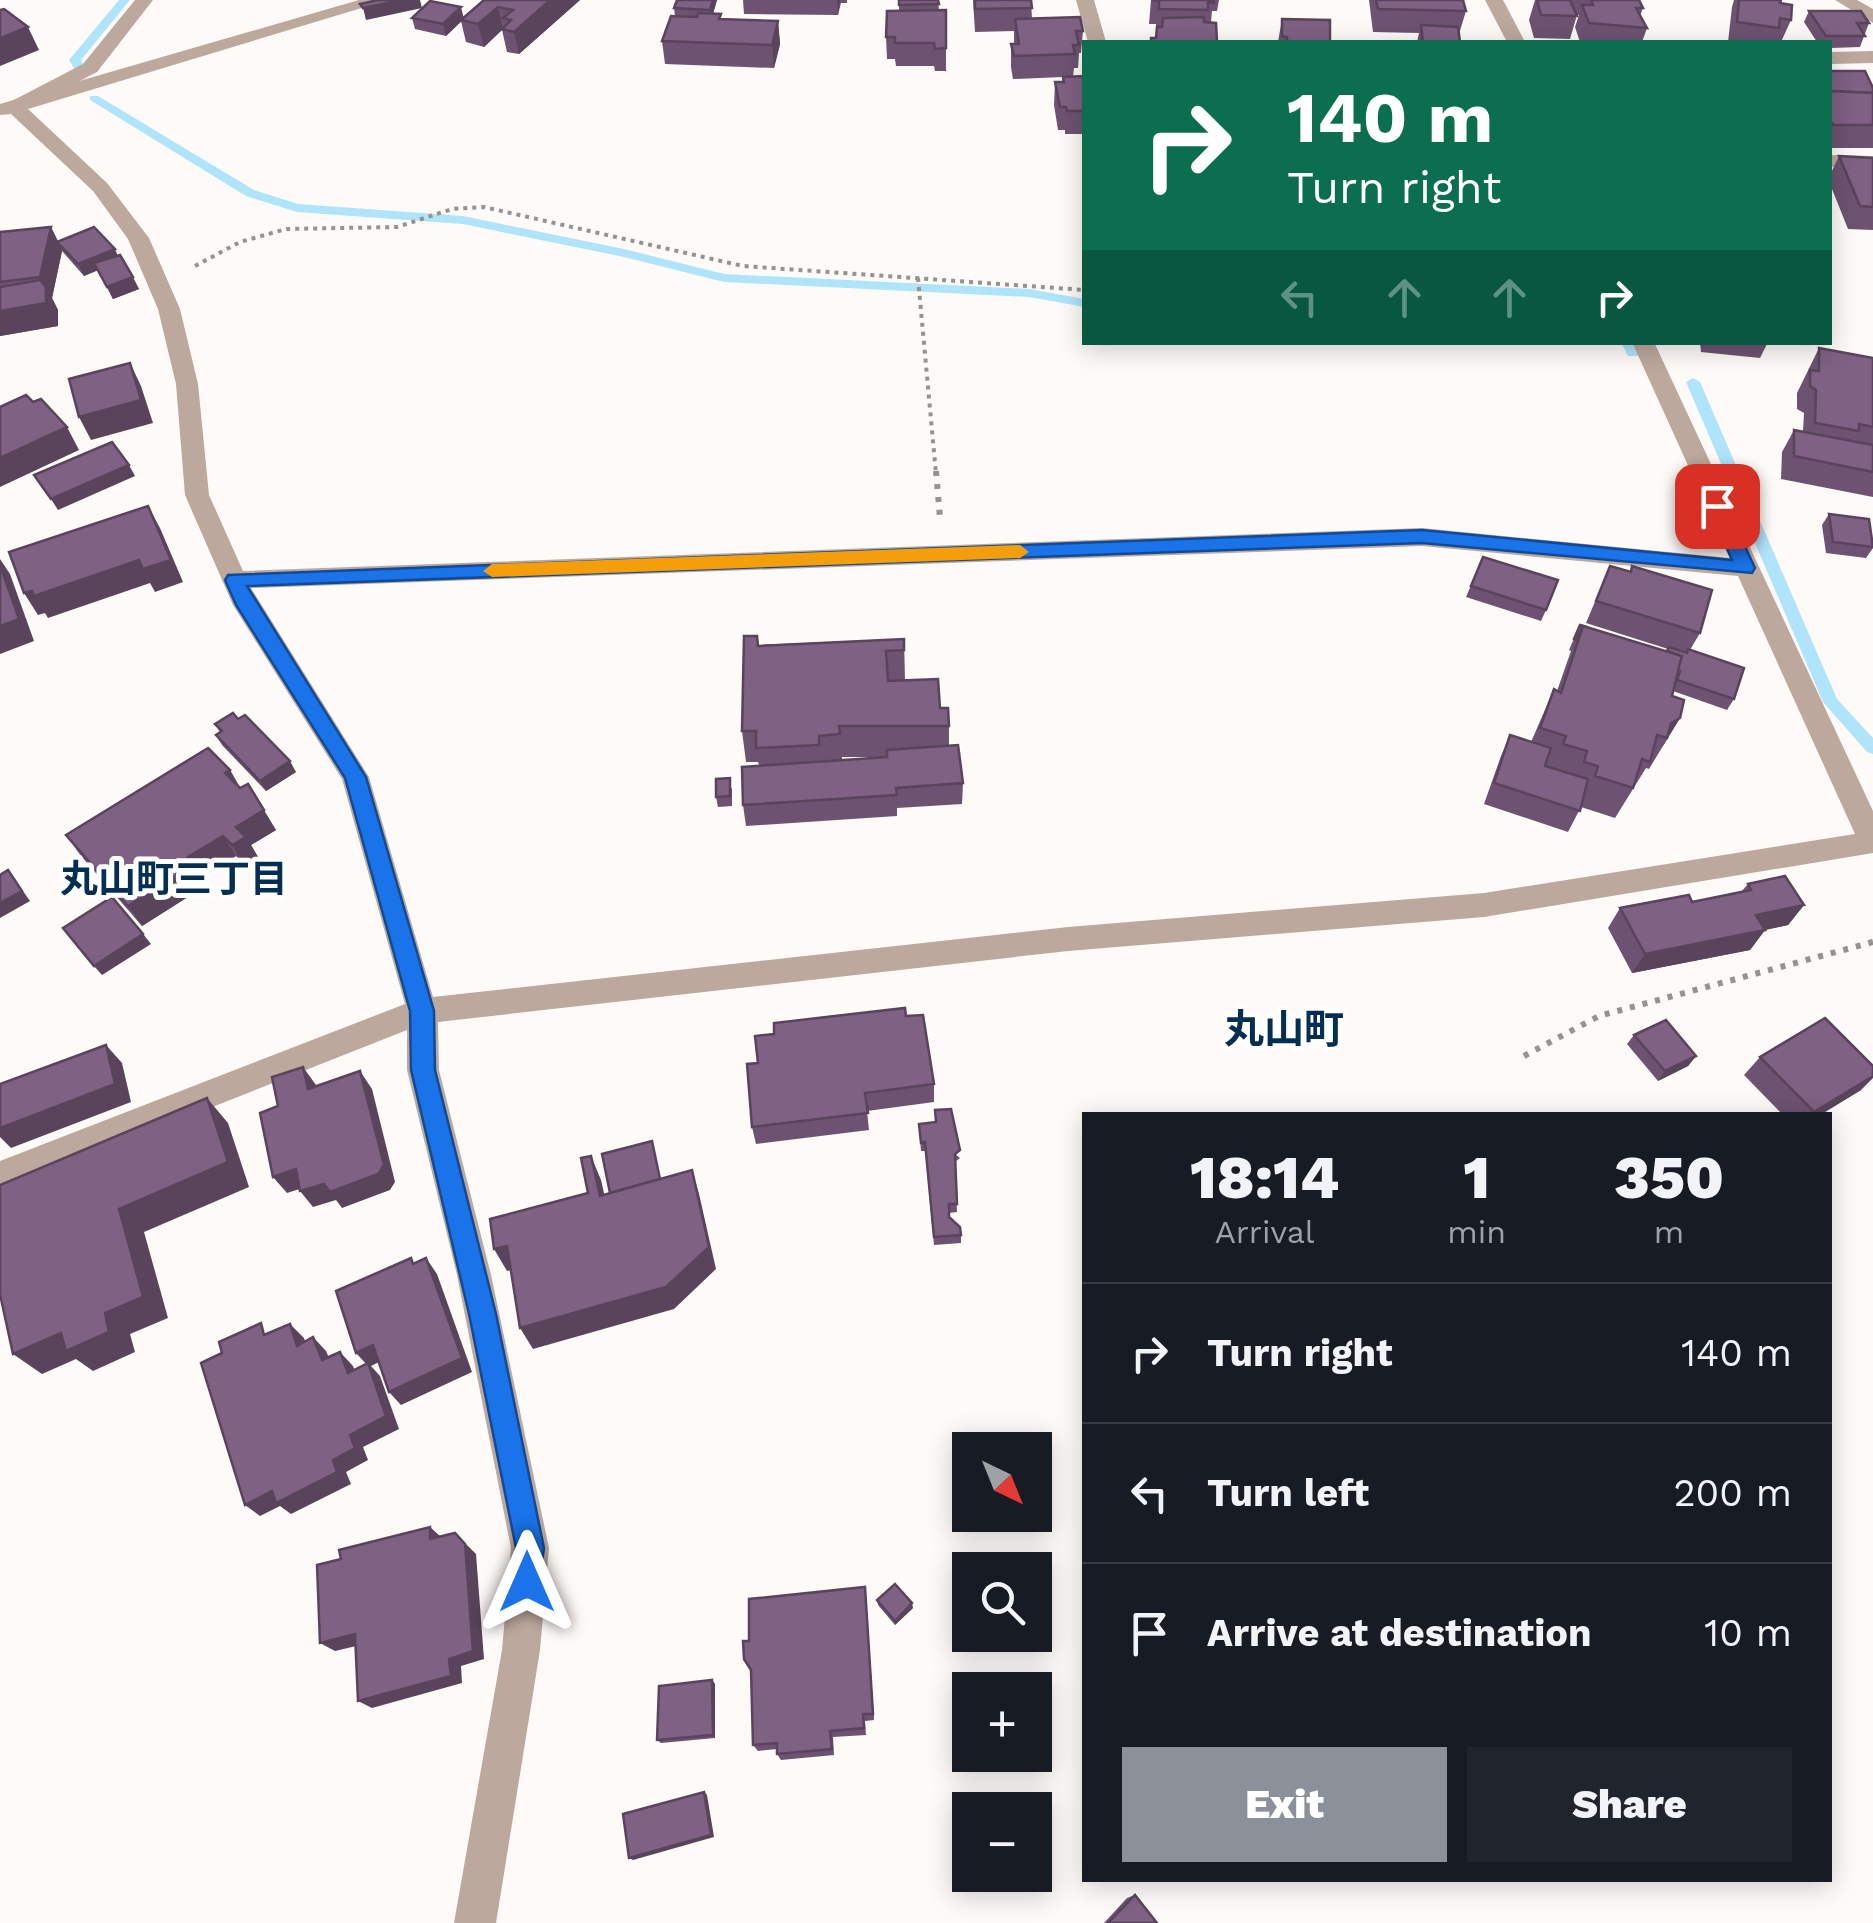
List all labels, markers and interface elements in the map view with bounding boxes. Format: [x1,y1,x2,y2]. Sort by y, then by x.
text: 140 m [1287,77,1493,159]
icon: right [1122,80,1252,210]
text: Turn right [1287,161,1501,214]
icon: left [1272,270,1327,325]
icon: ahead [1377,270,1432,325]
icon: ahead [1482,270,1537,325]
icon: right [1587,270,1642,325]
pin [1675,464,1760,549]
icon: arrive [1690,479,1745,534]
district label: 丸山町三丁目 [60,857,288,901]
district label: 丸山町 [1224,1006,1344,1053]
text: 18:14 [1190,1142,1339,1213]
text: 1 [1463,1142,1490,1213]
text: 350 [1614,1142,1724,1213]
text: Arrival [1215,1213,1315,1251]
text: min [1447,1213,1506,1251]
text: m [1654,1213,1684,1251]
icon: right [1122,1326,1177,1381]
text: Turn right [1207,1331,1393,1375]
text: 140 m [1681,1331,1792,1375]
north arrow [952,1432,1052,1532]
map controls [952,1432,1052,1892]
icon: left [1122,1466,1177,1521]
text: Turn left [1207,1471,1369,1515]
text: 200 m [1673,1471,1792,1515]
position arrow [475,1530,579,1634]
button: search [952,1552,1052,1652]
icon: arrive [1122,1606,1177,1661]
text: Arrive at destination [1207,1611,1592,1655]
text: 10 m [1704,1611,1792,1655]
button: + [952,1672,1052,1772]
button: Exit [1122,1747,1447,1862]
button: Share [1467,1747,1792,1862]
button: − [952,1792,1052,1892]

